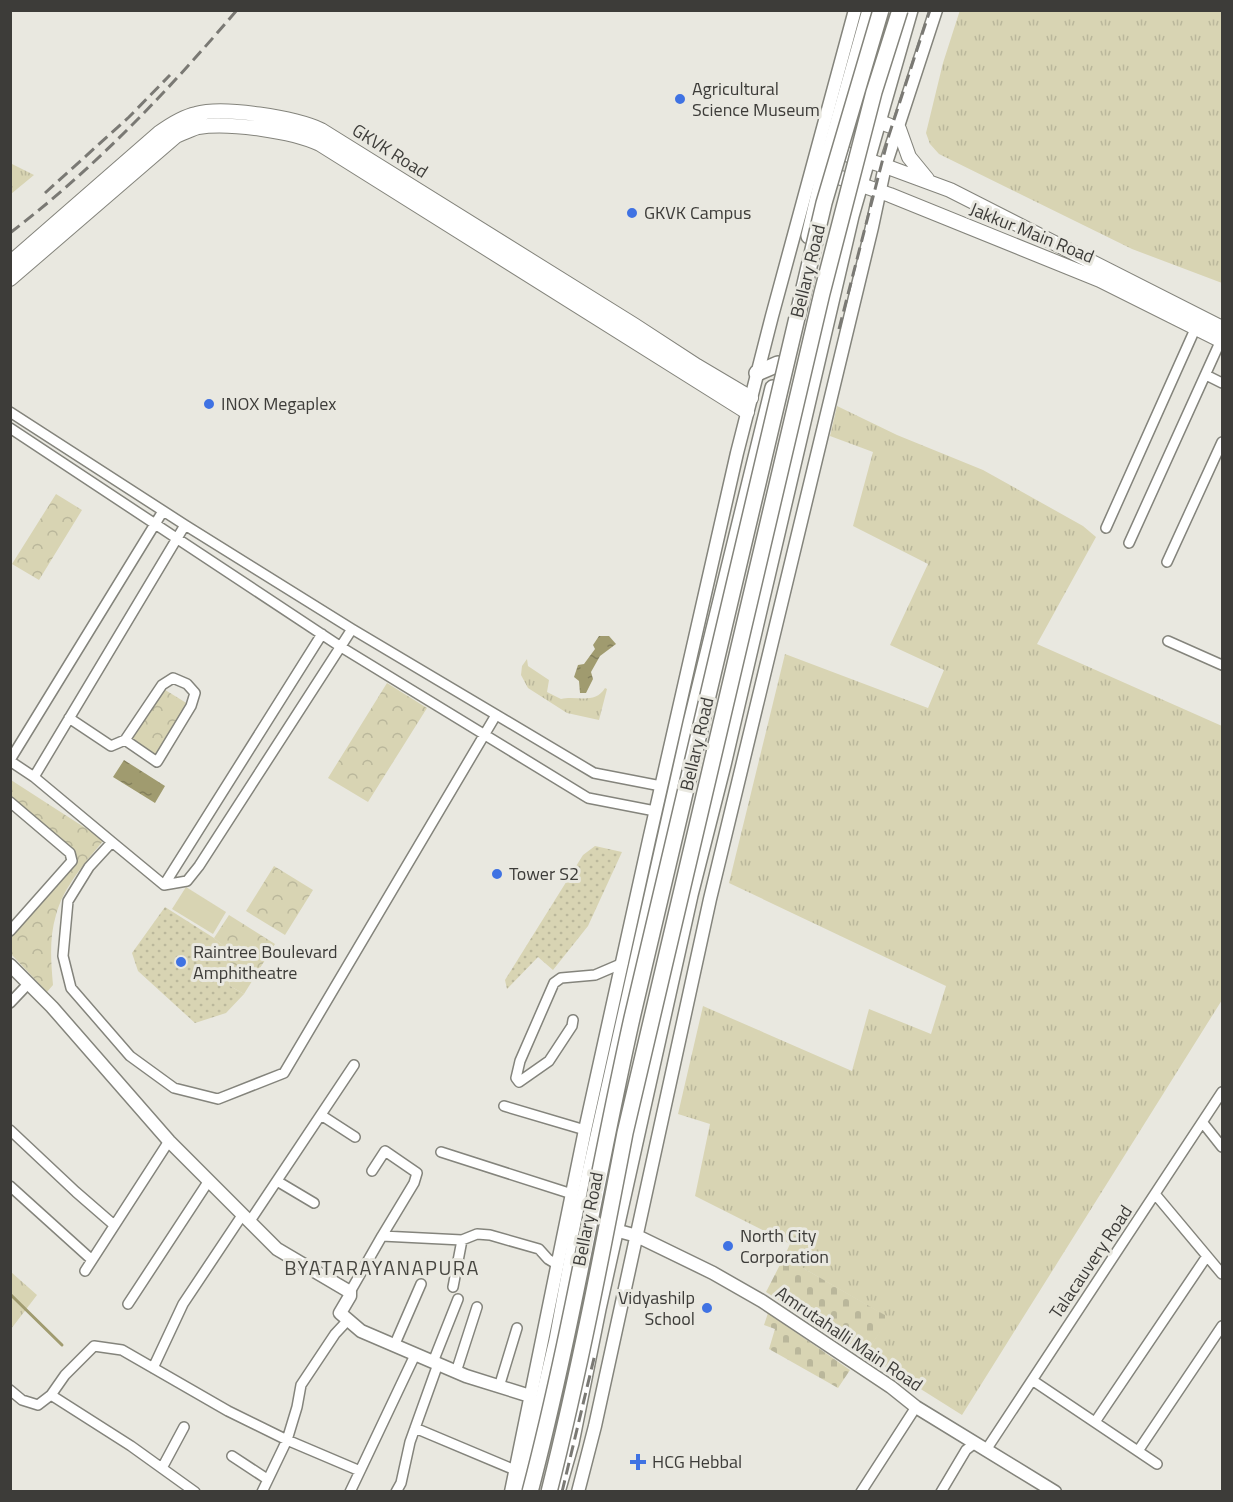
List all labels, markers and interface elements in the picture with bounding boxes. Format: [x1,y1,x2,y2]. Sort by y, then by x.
place label: Agricultural Science Museum [692,75,820,123]
marker: Agricultural Science Museum [673,92,687,106]
street label: GKVK Road [347,117,433,185]
street label: Jakkur Main Road [966,195,1098,270]
place label: GKVK Campus [644,199,751,226]
marker: GKVK Campus [625,206,639,220]
street label: Bellary Road [783,221,832,320]
place label: INOX Megaplex [221,390,336,417]
marker: INOX Megaplex [202,397,216,411]
street label: Bellary Road [673,694,720,793]
place label: Tower S2 [509,860,579,887]
marker: Tower S2 [490,867,504,881]
place label: Raintree Boulevard Amphitheatre [193,938,337,986]
marker: Raintree Boulevard Amphitheatre [174,955,188,969]
street label: Bellary Road [565,1170,610,1268]
street label: Talacauvery Road [1043,1199,1139,1324]
place label: North City Corporation [740,1222,829,1270]
marker: North City Corporation [721,1239,735,1253]
district label: BYATARAYANAPURA [284,1252,480,1283]
street label: Amrutahalli Main Road [770,1279,928,1398]
place label: Vidyashilp School [618,1284,695,1332]
marker: Vidyashilp School [700,1301,714,1315]
place label: HCG Hebbal [652,1448,742,1475]
marker: HCG Hebbal [629,1453,647,1471]

